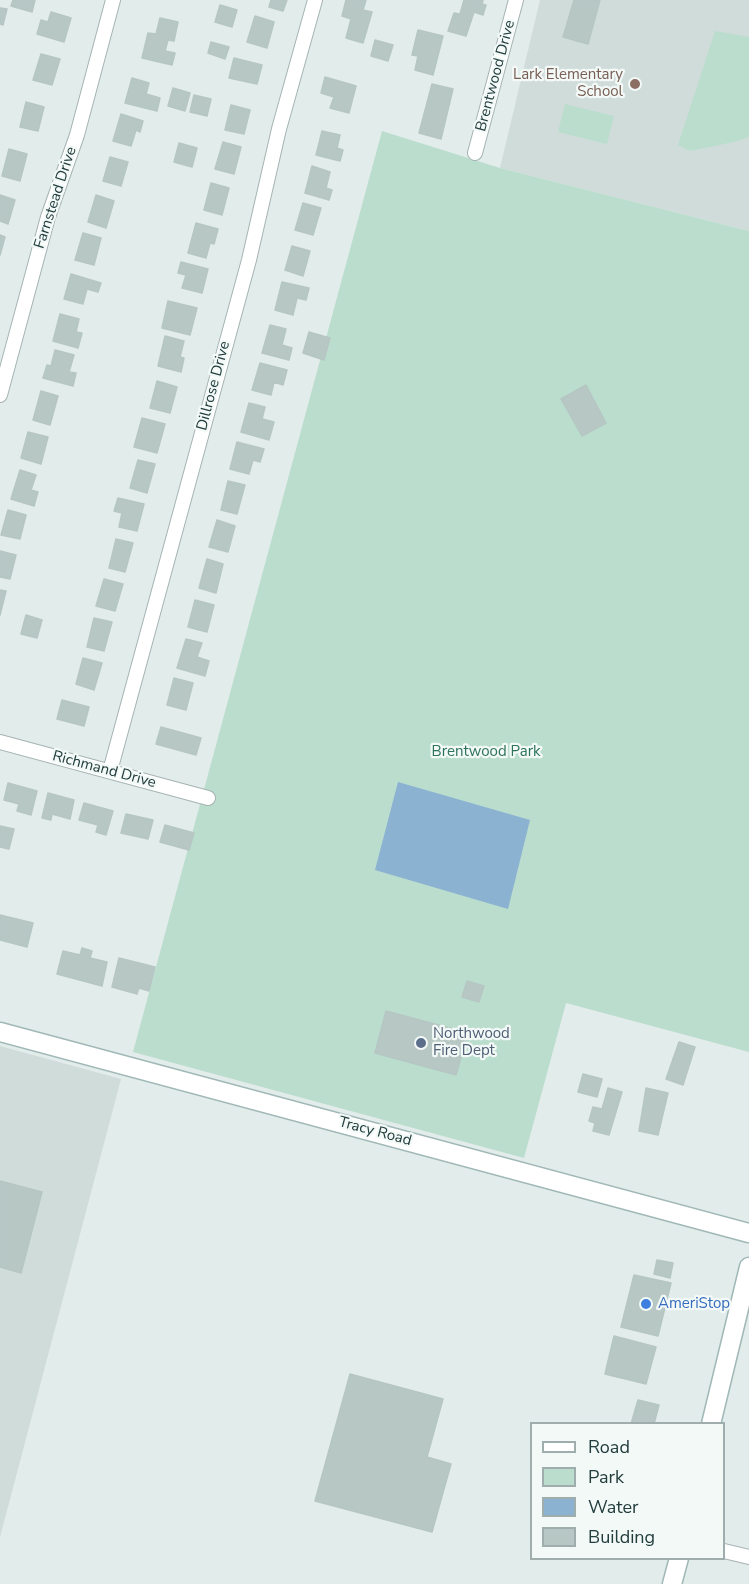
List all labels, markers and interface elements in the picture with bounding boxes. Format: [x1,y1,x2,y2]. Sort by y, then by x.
street label: Brentwood Drive [472,18,520,134]
place label: Lark Elementary School [513,66,623,101]
marker: Lark Elementary School [628,77,642,91]
street label: Farnstead Drive [31,145,81,251]
street label: Dillrose Drive [193,339,235,433]
park label: Brentwood Park [432,743,540,761]
street label: Richmand Drive [50,748,158,792]
place label: Northwood Fire Dept [433,1025,510,1060]
marker: Northwood Fire Dept [414,1036,428,1050]
street label: Tracy Road [337,1114,413,1150]
place label: AmeriStop [658,1295,730,1313]
marker: AmeriStop [639,1297,653,1311]
legend [530,1422,725,1560]
text: Road [588,1435,630,1459]
text: Park [588,1465,624,1489]
text: Water [588,1495,639,1519]
text: Building [588,1525,655,1549]

